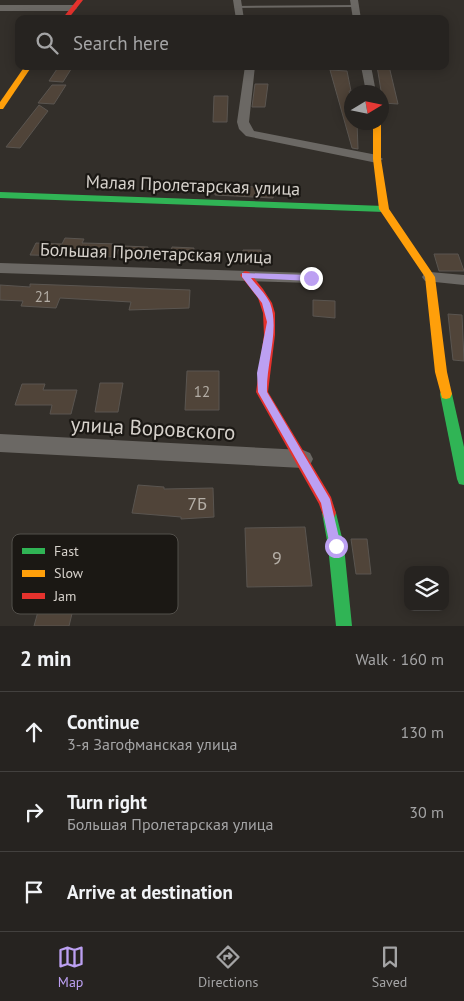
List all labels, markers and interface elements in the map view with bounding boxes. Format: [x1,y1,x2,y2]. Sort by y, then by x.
search box [15,15,449,70]
icon: search [33,29,61,57]
text: Search here [73,31,169,55]
north arrow [344,85,389,130]
street label: Малая Пролетарская улица [85,170,301,200]
street label: Большая Пролетарская улица [39,237,273,269]
route end [300,267,323,290]
house number: 21 [35,287,51,306]
house number: 12 [194,382,210,401]
street label: улица Воровского [70,410,236,446]
house number: 7Б [187,492,207,515]
legend [12,534,178,614]
route start [325,535,348,558]
text: Fast [54,542,79,560]
house number: 9 [272,546,282,569]
text: Slow [54,564,84,582]
map controls [404,566,449,611]
button: layers [404,566,449,611]
text: Jam [53,587,76,605]
text: 2 min [20,645,71,672]
text: Walk · 160 m [355,649,444,669]
text: Continue [67,710,139,734]
icon: ahead [20,718,48,746]
text: 130 m [401,722,444,742]
text: 3-я Загофманская улица [67,734,237,754]
text: Turn right [67,790,147,814]
icon: right [20,798,48,826]
text: 30 m [409,802,444,822]
text: Большая Пролетарская улица [67,814,274,834]
icon: arrive [20,878,48,906]
text: Arrive at destination [67,880,233,904]
tab: Map [57,943,85,991]
tab: Directions [198,943,258,991]
tab: Saved [372,943,407,991]

